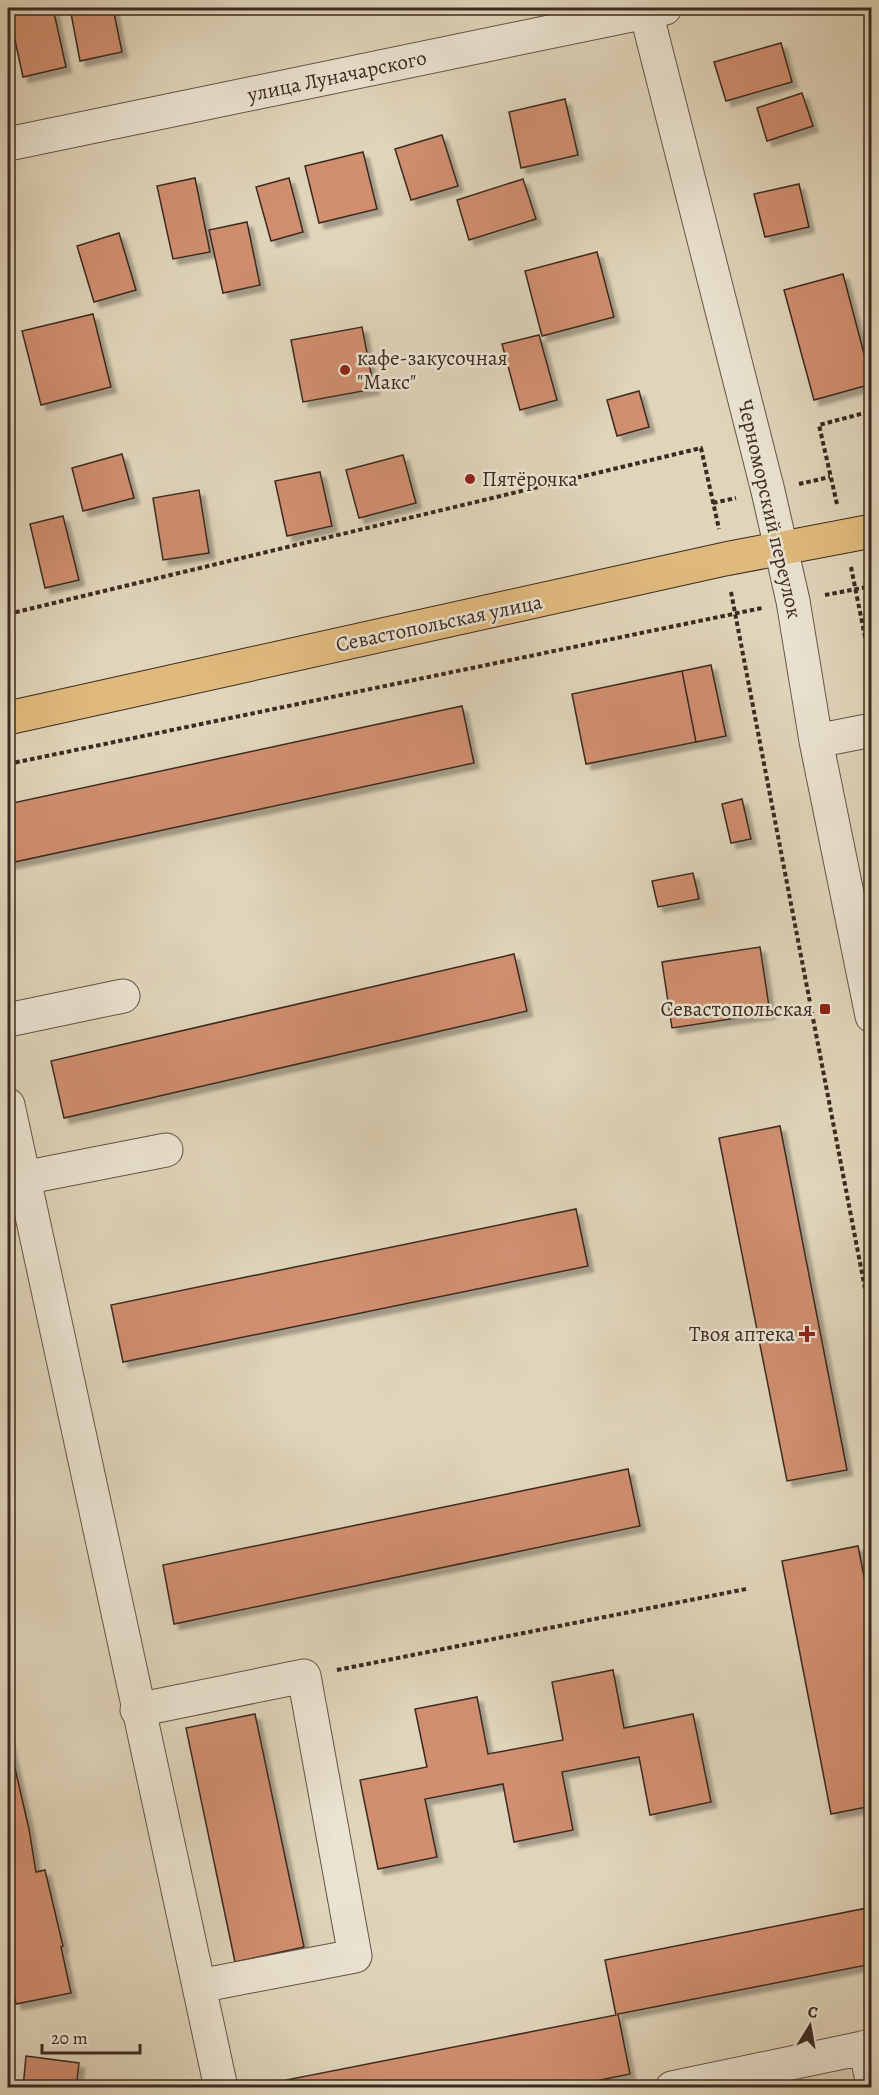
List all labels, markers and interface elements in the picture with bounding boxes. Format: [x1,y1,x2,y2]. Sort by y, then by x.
street label: улица Луначарского [244,43,429,109]
place label: кафе-закусочная "Макс" [357,344,508,396]
marker: кафе-закусочная "Макс" [338,363,352,377]
street label: Черноморский переулок [731,397,809,621]
place label: Пятёрочка [482,465,578,493]
marker: Пятёрочка [463,472,477,486]
street label: Севастопольская улица [333,587,545,659]
place label: Севастопольская [660,995,813,1023]
marker: Севастопольская [818,1002,832,1016]
place label: Твоя аптека [689,1320,795,1348]
marker: Твоя аптека [800,1327,814,1341]
north arrow [780,1996,840,2056]
text: С [806,2001,820,2024]
scale bar [42,2017,140,2055]
text: 20 m [51,2026,88,2050]

